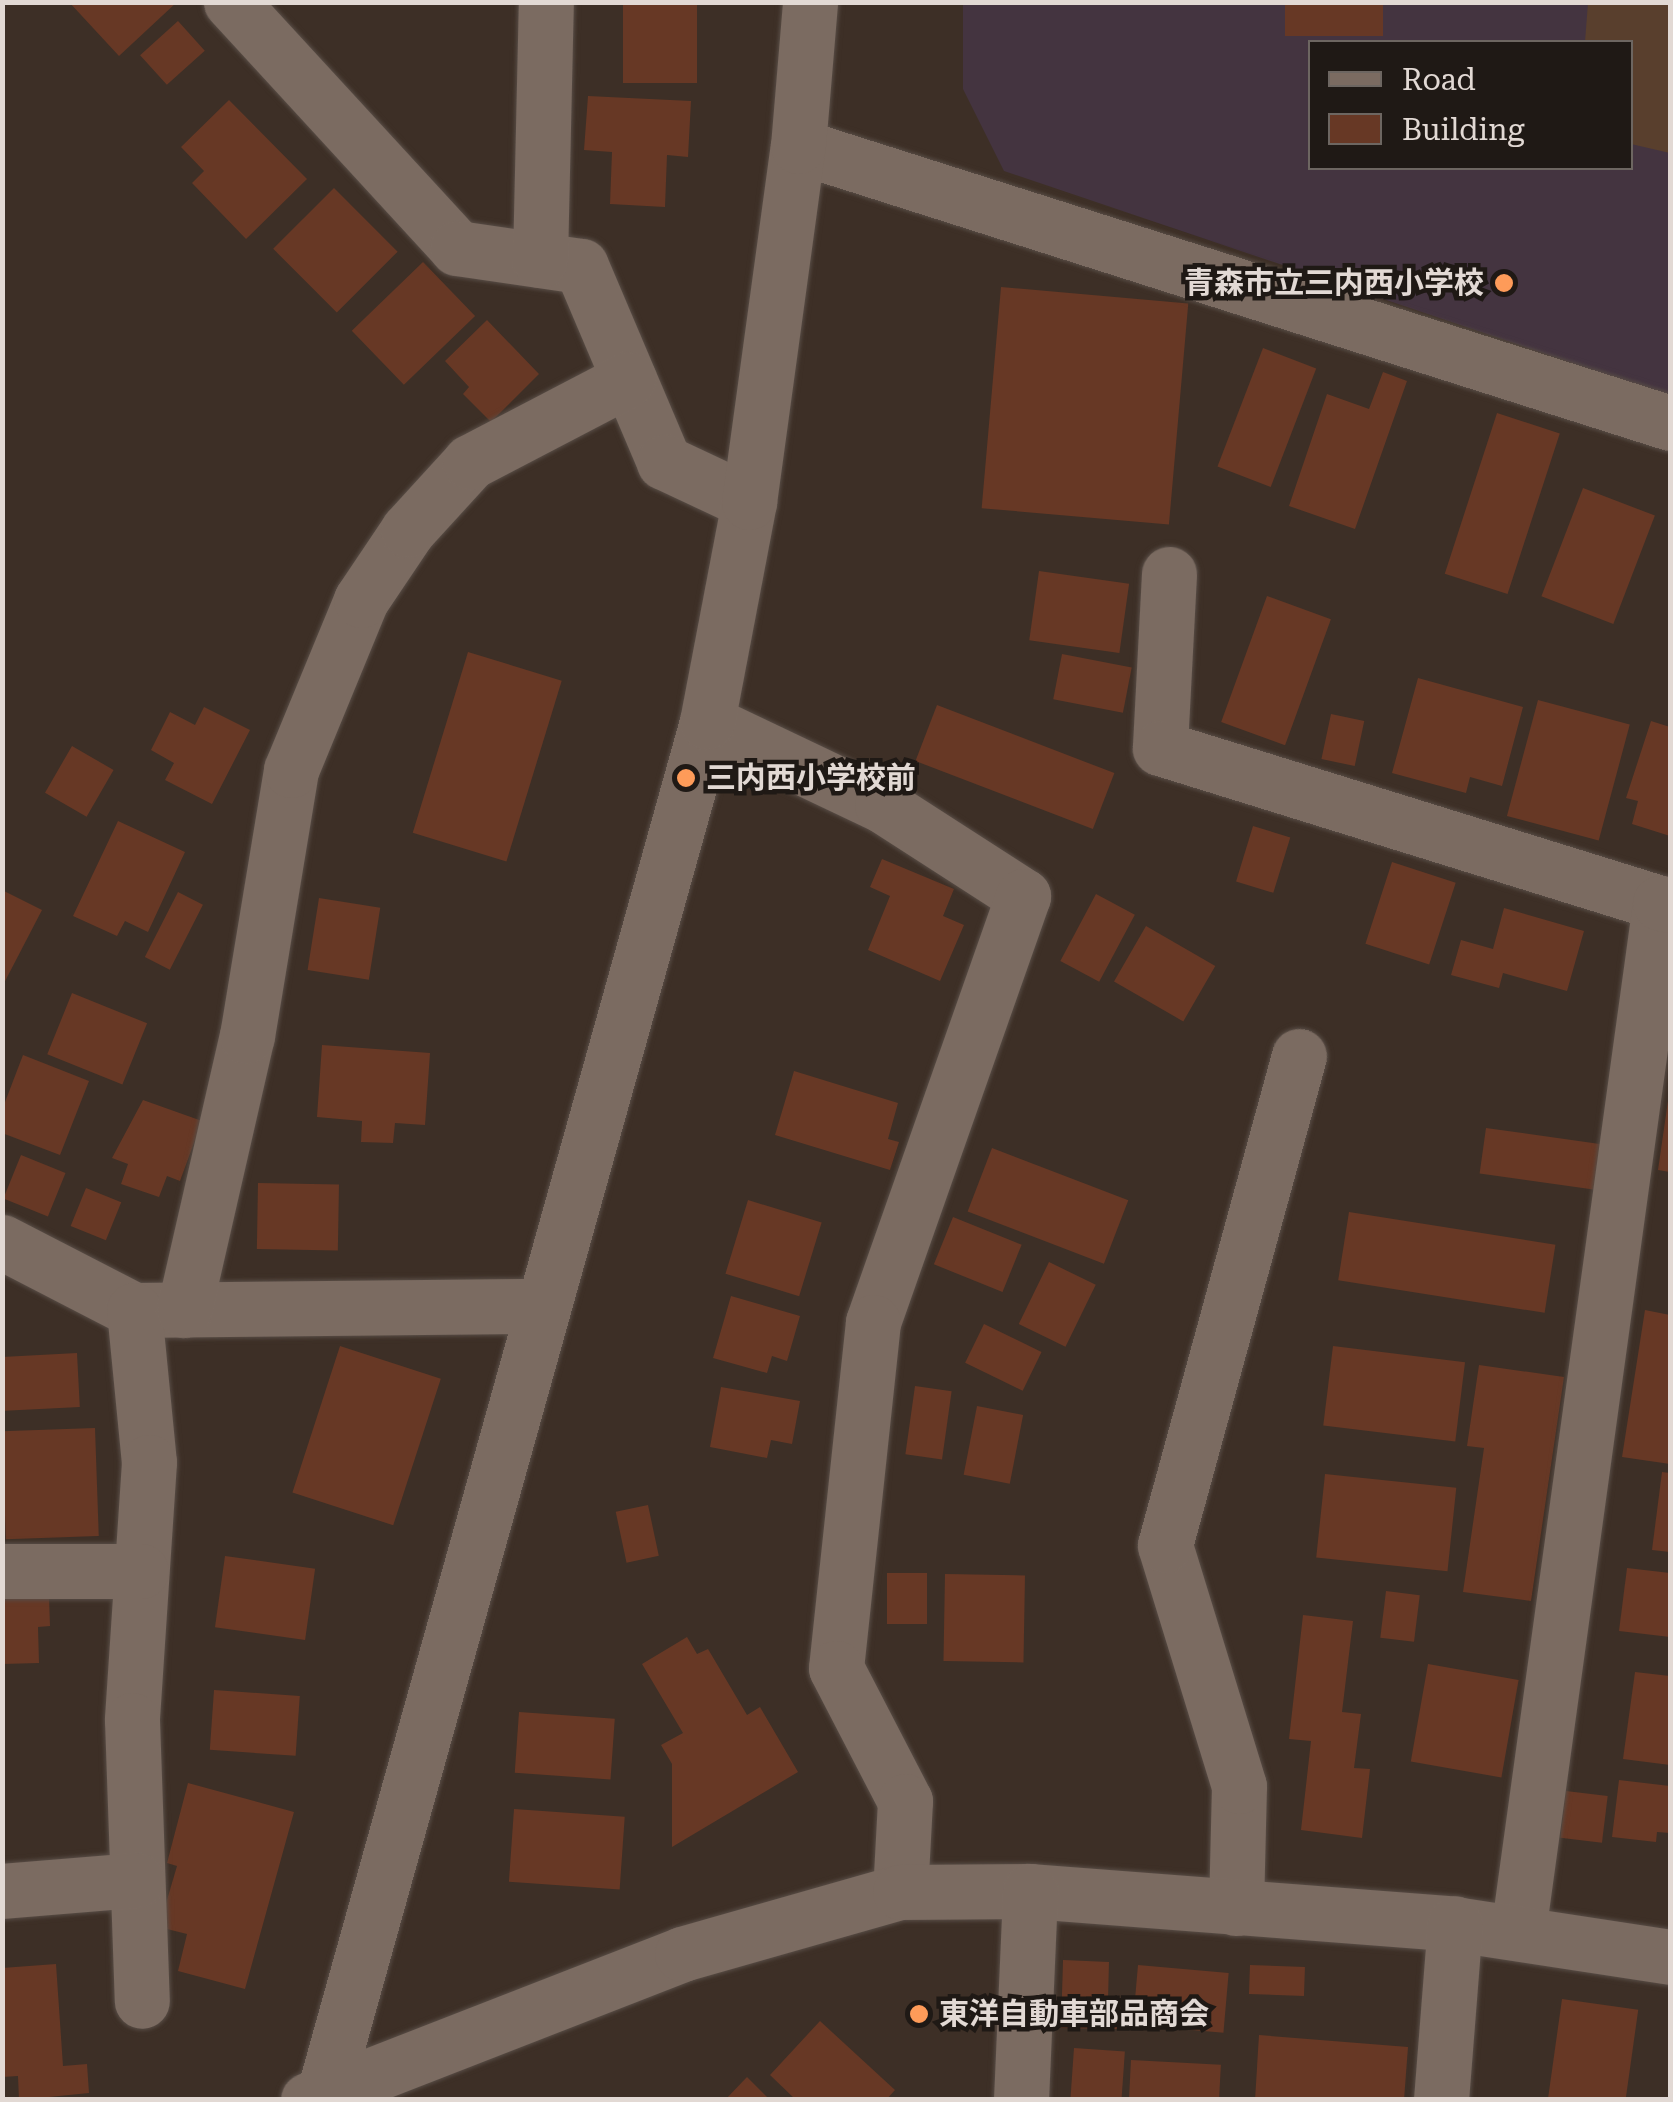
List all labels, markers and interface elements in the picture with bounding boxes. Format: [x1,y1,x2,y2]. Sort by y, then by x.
legend [1308,40,1633,170]
text: Road [1402,62,1476,97]
text: Building [1402,112,1525,147]
place label: 青森市立三内西小学校 [1184,265,1484,301]
marker: 青森市立三内西小学校 [1493,272,1515,294]
place label: 三内西小学校前 [706,760,916,796]
marker: 三内西小学校前 [675,767,697,789]
place label: 東洋自動車部品商会 [939,1996,1209,2032]
marker: 東洋自動車部品商会 [908,2003,930,2025]

